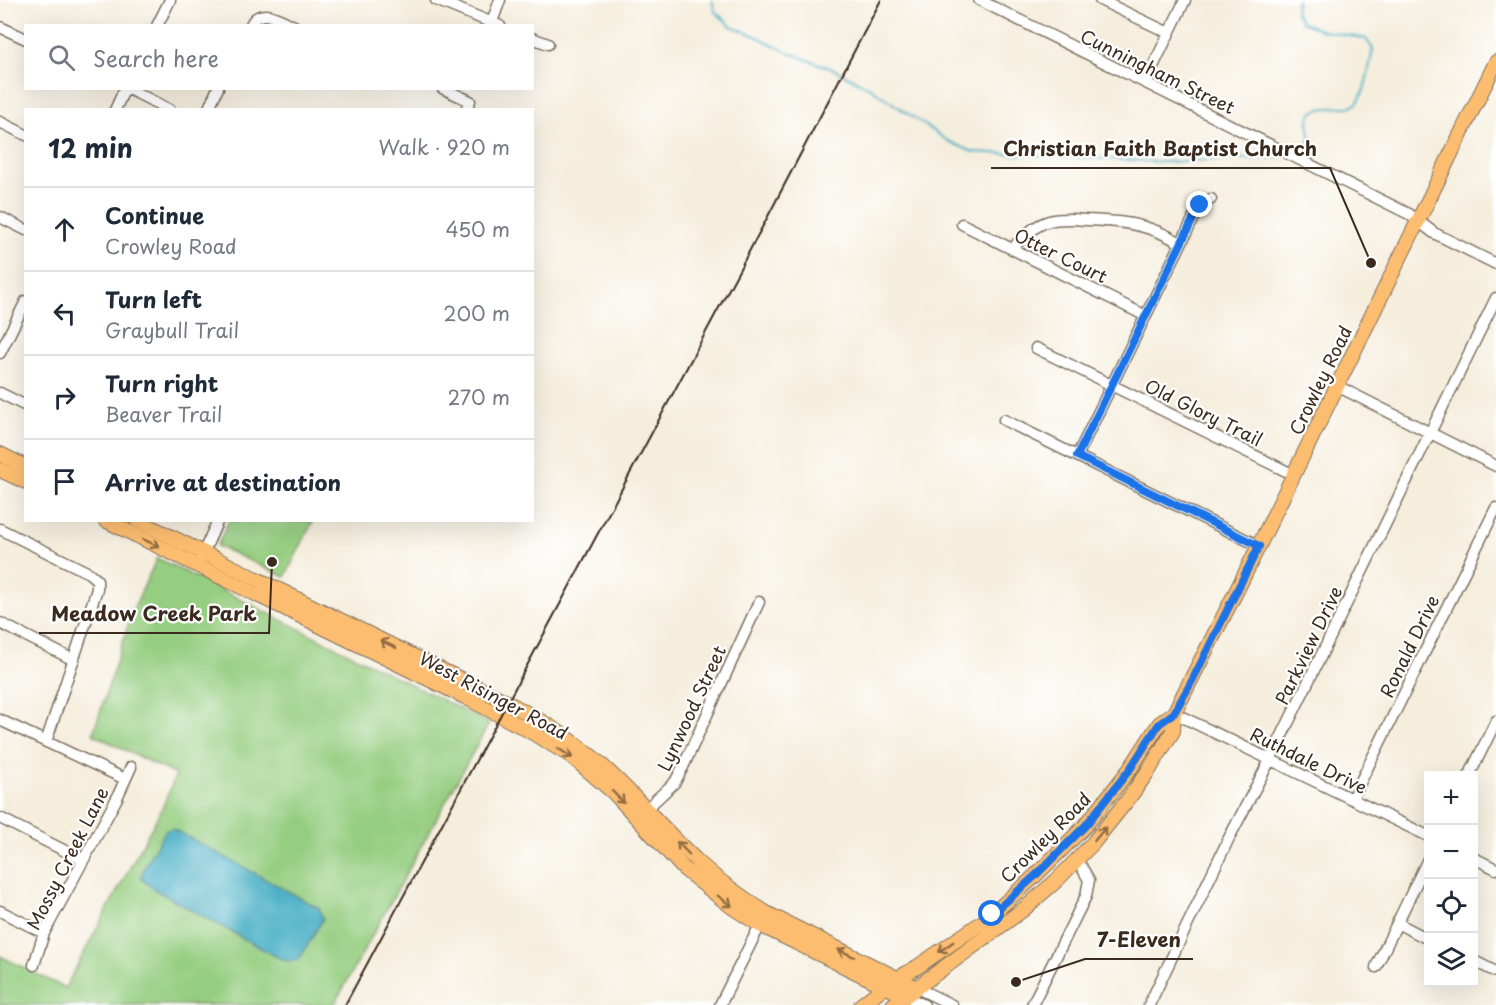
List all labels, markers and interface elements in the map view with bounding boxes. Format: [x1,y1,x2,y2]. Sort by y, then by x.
street label: Cunningham Street [1076,22,1240,120]
search box [24,24,534,90]
icon: search [45,41,78,74]
text: Search here [93,41,219,74]
text: 12 min [48,128,133,167]
callout: Christian Faith Baptist Church [991,130,1330,168]
text: Walk · 920 m [378,132,510,162]
text: Christian Faith Baptist Church [1003,133,1317,163]
route end [1186,191,1212,217]
text: Continue [105,198,204,231]
icon: ahead [48,213,81,246]
text: 450 m [445,214,510,244]
street label: Otter Court [1010,221,1112,289]
text: Crowley Road [105,231,237,261]
text: Turn left [105,282,202,315]
icon: left [48,297,81,330]
text: 200 m [443,298,510,328]
text: Graybull Trail [105,315,239,345]
street label: Crowley Road [1282,321,1358,439]
text: Turn right [105,366,218,399]
street label: Old Glory Trail [1140,372,1268,452]
icon: right [48,381,81,414]
text: 270 m [447,382,510,412]
text: Beaver Trail [105,399,222,429]
icon: arrive [48,465,81,498]
text: Arrive at destination [105,465,341,498]
one-way arrow [142,537,160,549]
street label: Parkview Drive [1268,581,1348,709]
street label: Ronald Drive [1373,590,1445,702]
callout: Meadow Creek Park [39,595,269,633]
text: Meadow Creek Park [51,598,257,628]
one-way arrow [379,637,397,649]
street label: Lynwood Street [650,641,732,775]
street label: West Risinger Road [415,644,573,746]
street label: Ruthdale Drive [1246,720,1372,800]
one-way arrow [556,747,573,759]
map controls [1424,771,1478,987]
button: + [1424,771,1478,825]
street label: Mossy Creek Lane [19,782,115,934]
street label: Crowley Road [994,786,1096,888]
one-way arrow [610,790,625,805]
button: − [1424,825,1478,879]
one-way arrow [1094,826,1107,842]
one-way arrow [676,840,691,855]
button: locate [1424,879,1478,933]
one-way arrow [717,894,733,907]
route start [978,900,1004,926]
callout: 7-Eleven [1085,921,1193,959]
text: 7-Eleven [1097,924,1181,954]
button: layers [1424,933,1478,987]
one-way arrow [938,941,954,953]
one-way arrow [837,946,855,958]

